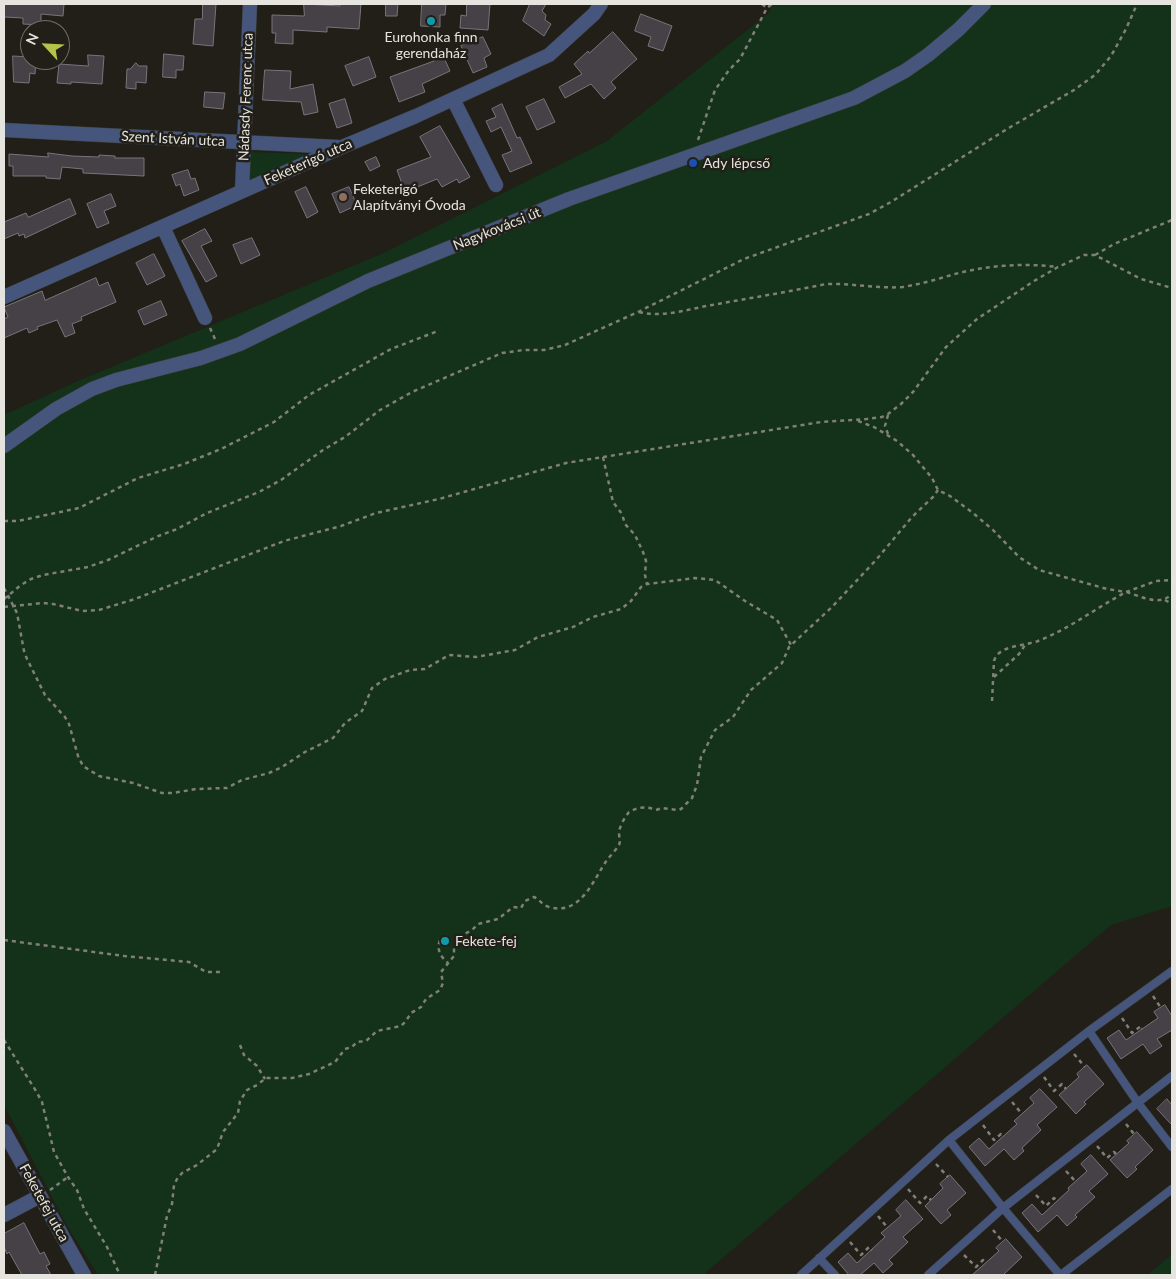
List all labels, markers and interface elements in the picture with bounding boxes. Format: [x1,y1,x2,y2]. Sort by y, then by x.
marker: Eurohonka finn gerendaház [425,15,437,27]
north arrow [20,20,70,70]
place label: Eurohonka finn gerendaház [384,29,478,62]
text: N [22,30,42,47]
street label: Nádasdy Ferenc utca [235,33,257,161]
street label: Szent István utca [121,128,225,150]
street label: Feketerigó utca [261,135,355,189]
place label: Ady lépcső [703,155,770,171]
marker: Ady lépcső [687,157,699,169]
place label: Feketerigó Alapítványi Óvoda [353,181,466,213]
marker: Feketerigó Alapítványi Óvoda [337,191,349,203]
street label: Nagykovácsi út [451,204,543,254]
place label: Fekete-fej [455,933,517,949]
marker: Fekete-fej [439,935,451,947]
street label: Feketefej utca [16,1161,72,1245]

